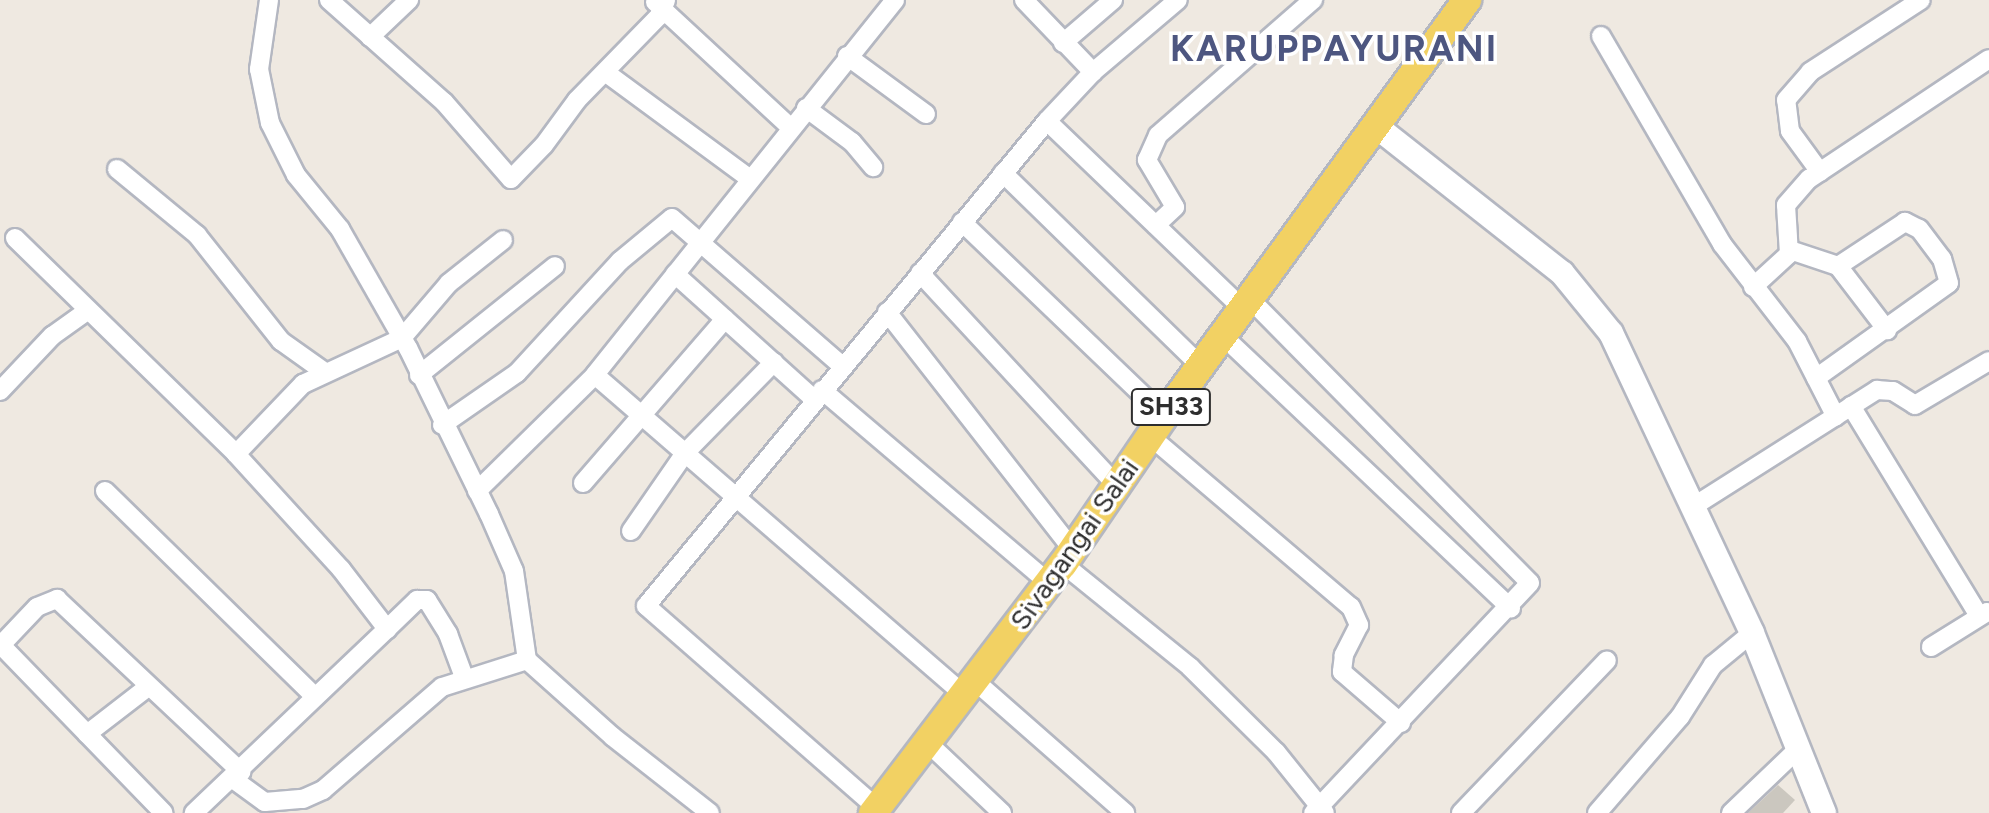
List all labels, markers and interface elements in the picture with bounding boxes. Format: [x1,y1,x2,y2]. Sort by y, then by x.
district label: KARUPPAYURANI [1170,27,1498,71]
road number: SH33 [1129,385,1213,429]
street label: Sivagangai Salai [1003,452,1145,636]

